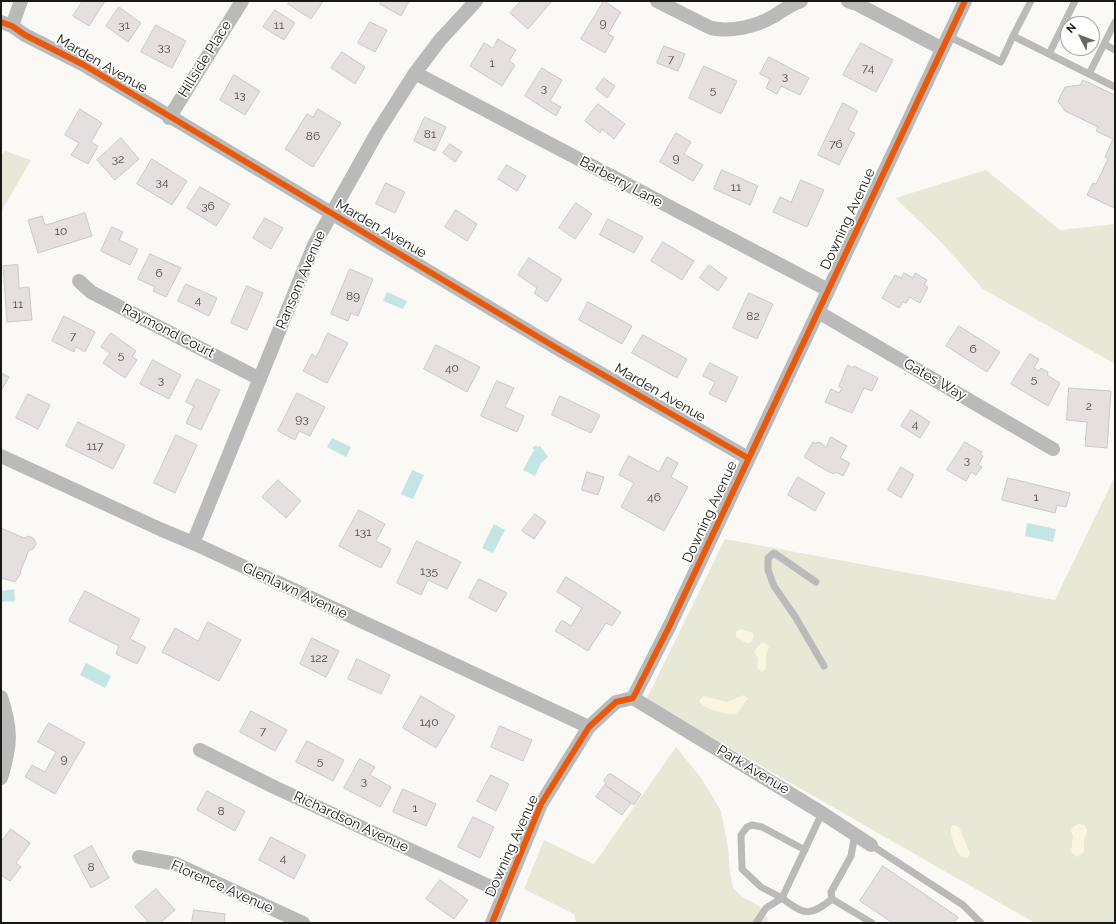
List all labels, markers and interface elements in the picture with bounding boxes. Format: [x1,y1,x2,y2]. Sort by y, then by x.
house number: 9 [599,16,607,30]
north arrow [1060,16,1100,56]
house number: 31 [118,18,130,32]
street label: Hillside Place [175,18,235,100]
house number: 11 [274,18,284,32]
text: N [1064,21,1079,36]
street label: Marden Avenue [53,31,151,97]
house number: 33 [158,40,170,54]
house number: 7 [668,52,674,66]
house number: 1 [489,56,495,70]
house number: 74 [862,61,874,75]
house number: 3 [782,69,788,83]
house number: 3 [541,81,547,95]
house number: 5 [710,83,716,97]
house number: 13 [234,88,246,102]
house number: 81 [424,127,436,141]
house number: 86 [306,129,320,143]
house number: 76 [829,137,843,151]
house number: 9 [672,151,680,165]
house number: 32 [112,152,124,166]
street label: Barberry Lane [576,153,666,211]
street label: Downing Avenue [817,166,879,272]
house number: 34 [156,175,168,189]
house number: 11 [731,180,741,194]
street label: Marden Avenue [332,196,430,262]
house number: 36 [201,199,215,213]
house number: 10 [55,224,67,238]
street label: Ransom Avenue [273,228,329,332]
house number: 6 [155,266,163,280]
house number: 89 [346,289,360,303]
house number: 4 [195,293,201,307]
house number: 11 [13,297,23,311]
street label: Raymond Court [119,300,217,362]
house number: 82 [746,309,760,323]
house number: 7 [70,329,76,343]
house number: 6 [969,342,977,356]
house number: 5 [118,348,124,362]
street label: Gates Way [901,355,969,405]
street label: Marden Avenue [611,360,709,426]
house number: 40 [445,361,459,375]
house number: 5 [1031,372,1037,386]
house number: 3 [158,373,164,387]
house number: 2 [1086,399,1092,413]
house number: 93 [295,412,309,426]
house number: 4 [912,417,918,431]
house number: 117 [87,439,103,453]
house number: 3 [964,453,970,467]
street label: Downing Avenue [679,459,741,565]
house number: 46 [647,490,661,504]
house number: 1 [1033,490,1039,504]
house number: 131 [355,525,371,539]
street label: Glenlawn Avenue [240,559,350,623]
house number: 135 [420,564,438,578]
house number: 122 [310,651,328,665]
house number: 140 [419,715,439,729]
house number: 7 [260,724,266,738]
street label: Park Avenue [714,742,792,798]
house number: 9 [60,752,68,766]
house number: 5 [317,754,323,768]
house number: 3 [361,774,367,788]
street label: Richardson Avenue [291,788,411,856]
street label: Downing Avenue [482,792,542,900]
house number: 1 [412,801,418,815]
house number: 8 [217,804,225,818]
house number: 4 [280,851,286,865]
street label: Florence Avenue [168,857,276,917]
house number: 8 [87,860,95,874]

